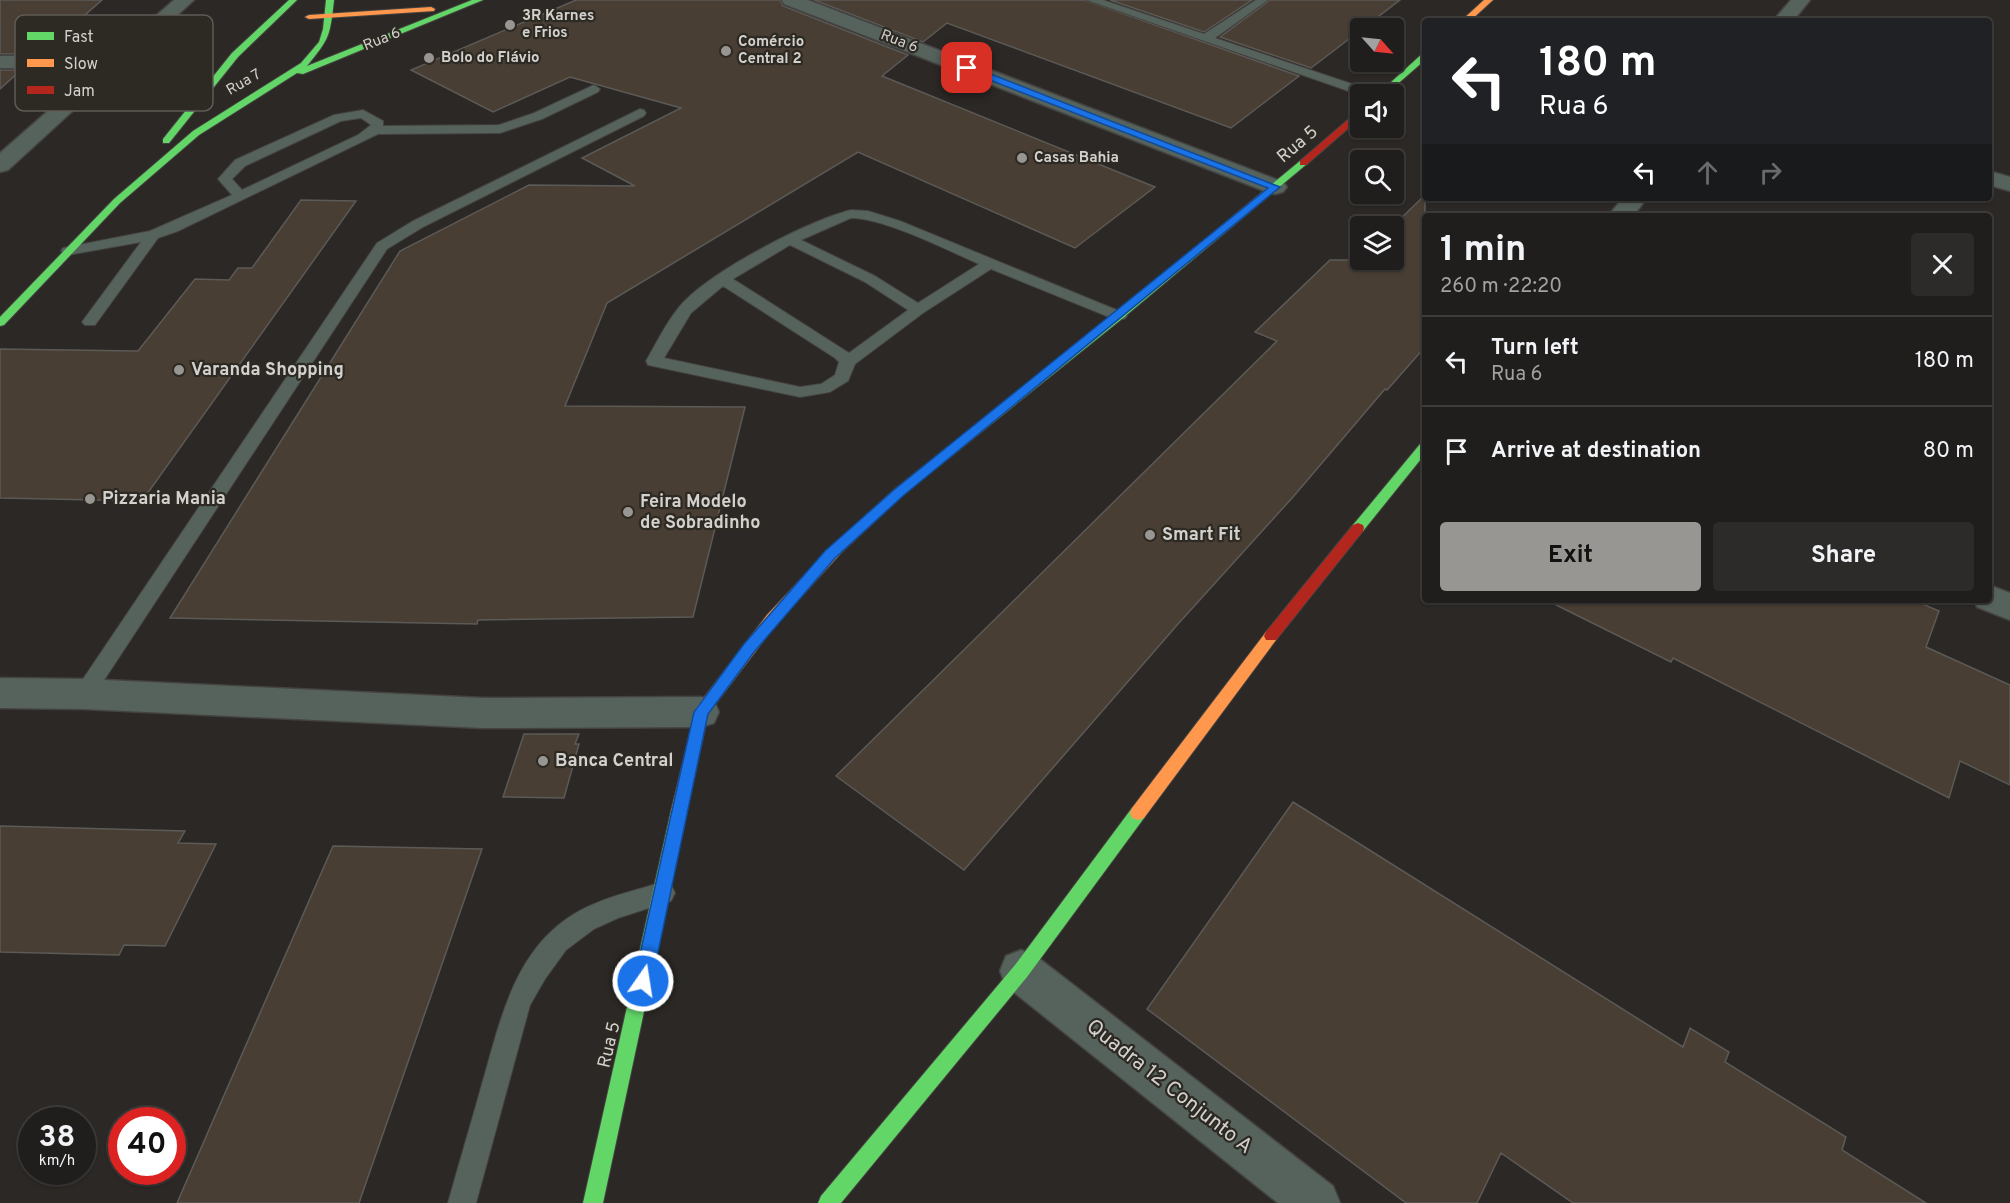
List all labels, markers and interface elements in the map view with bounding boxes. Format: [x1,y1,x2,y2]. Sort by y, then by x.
place label: 3R Karnes e Frios [522,7,594,43]
legend [15,15,213,111]
marker: 3R Karnes e Frios [503,18,517,32]
north arrow [1350,18,1404,72]
map controls [1350,18,1404,270]
street label: Rua 6 [361,24,404,56]
street label: Rua 6 [878,26,920,58]
text: Fast [64,28,94,48]
place label: Comércio Central 2 [738,33,804,69]
text: 180 m [1539,38,1656,91]
pin [941,42,992,93]
icon: left [1440,42,1518,120]
marker: Comércio Central 2 [719,44,733,58]
place label: Bolo do Flávio [441,49,540,68]
marker: Bolo do Flávio [422,51,436,65]
icon: arrive [950,51,983,84]
text: Slow [64,55,98,75]
street label: Rua 7 [223,65,265,100]
text: Jam [64,82,95,102]
button: sound [1350,84,1404,138]
text: Rua 6 [1539,90,1609,124]
street label: Rua 5 [1273,121,1323,169]
place label: Casas Bahia [1034,149,1119,168]
button: search [1350,150,1404,204]
marker: Casas Bahia [1015,151,1029,165]
icon: left [1628,156,1661,189]
icon: ahead [1691,156,1724,189]
icon: right [1754,156,1787,189]
button: layers [1350,216,1404,270]
text: 1 min [1440,228,1526,274]
button: close [1911,233,1974,296]
text: 260 m · 22:20 [1440,274,1562,300]
text: Turn left [1491,335,1579,362]
icon: left [1440,345,1473,378]
text: 180 m [1915,348,1974,375]
place label: Varanda Shopping [191,359,344,382]
text: Rua 6 [1491,362,1543,388]
marker: Varanda Shopping [172,363,186,377]
icon: arrive [1440,435,1473,468]
text: Arrive at destination [1491,438,1701,465]
text: 80 m [1923,438,1974,465]
place label: Pizzaria Mania [102,488,226,511]
place label: Feira Modelo de Sobradinho [640,491,761,535]
marker: Pizzaria Mania [83,492,97,506]
marker: Feira Modelo de Sobradinho [621,505,635,519]
button: Exit [1440,522,1701,591]
button: Share [1713,522,1974,591]
place label: Smart Fit [1162,524,1241,547]
marker: Smart Fit [1143,528,1157,542]
place label: Banca Central [555,750,673,773]
marker: Banca Central [536,754,550,768]
position arrow [611,949,675,1013]
street label: Quadra 12 Conjunto A [1080,1014,1258,1160]
street label: Rua 5 [594,1020,626,1070]
speed limit sign: 40 [108,1107,186,1185]
text: 38 [39,1120,75,1157]
text: km/h [39,1152,75,1171]

